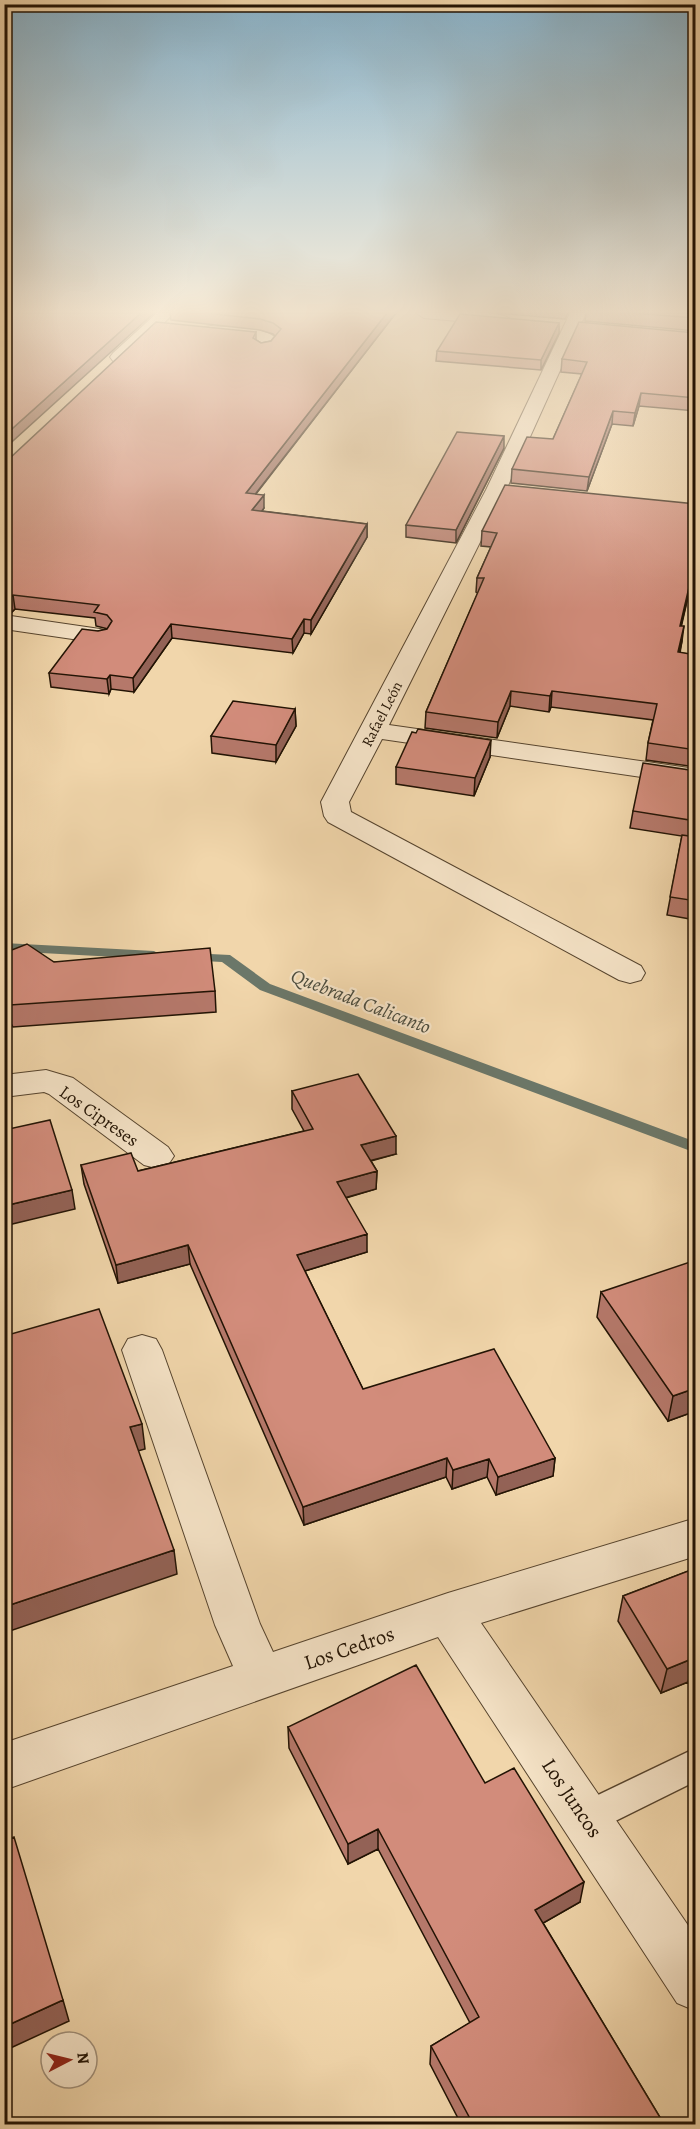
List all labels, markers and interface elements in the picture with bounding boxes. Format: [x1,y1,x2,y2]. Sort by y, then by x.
street label: Rafael León [357,678,407,750]
water label: Quebrada Calicanto [287,962,435,1041]
street label: Los Cipreses [55,1080,143,1152]
street label: Los Cedros [300,1619,398,1677]
street label: Los Juncos [535,1753,609,1843]
north arrow [39,2030,99,2090]
text: N [71,2051,95,2066]

